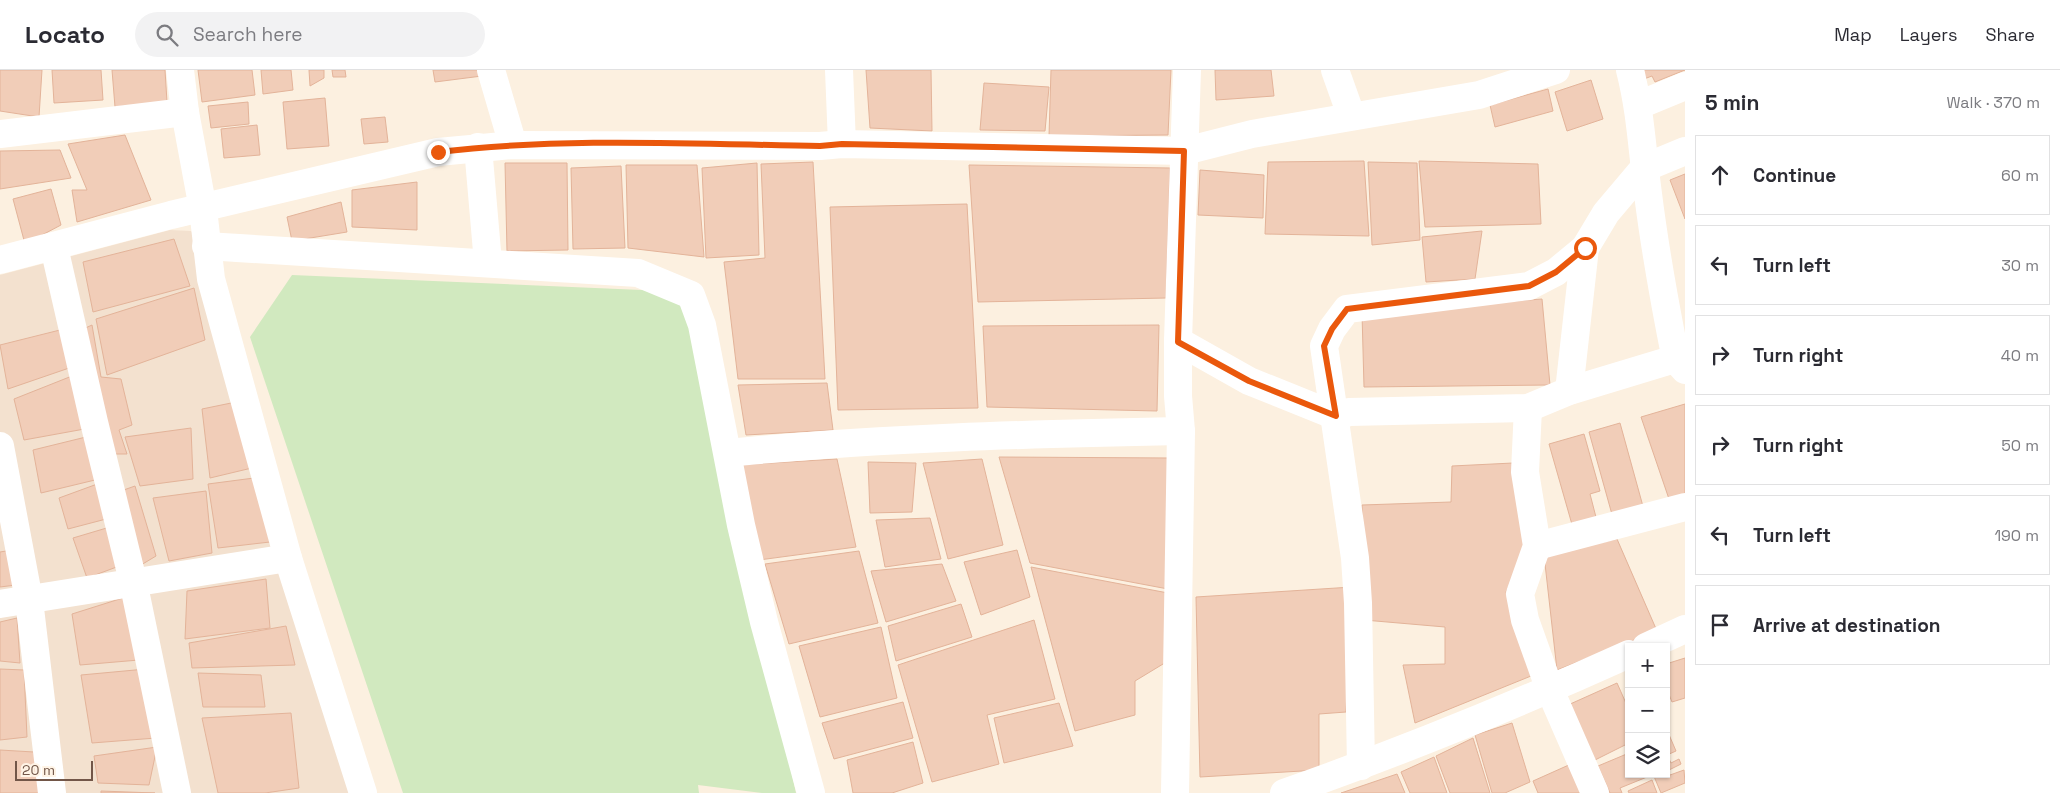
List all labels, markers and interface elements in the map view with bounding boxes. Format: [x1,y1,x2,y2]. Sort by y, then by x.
search box [135,12,485,57]
text: Locato [25,19,105,50]
icon: search [153,21,181,49]
text: Search here [193,22,302,47]
text: Map [1834,23,1872,46]
text: Layers [1900,23,1957,46]
text: Share [1985,23,2035,46]
text: 5 min [1705,89,1759,116]
text: Walk · 370 m [1947,92,2040,113]
route end [427,141,450,164]
icon: ahead [1706,161,1734,189]
text: Continue [1753,163,1836,188]
text: 60 m [2001,165,2039,186]
route start [1574,237,1597,260]
icon: left [1706,251,1734,279]
text: Turn left [1753,253,1831,278]
text: 30 m [2001,255,2039,276]
icon: right [1706,341,1734,369]
text: Turn right [1753,343,1843,368]
text: 40 m [2001,345,2039,366]
icon: right [1706,431,1734,459]
text: Turn right [1753,433,1843,458]
text: 50 m [2001,435,2039,456]
icon: left [1706,521,1734,549]
text: Turn left [1753,523,1831,548]
text: 190 m [1994,525,2039,546]
icon: arrive [1706,611,1734,639]
text: Arrive at destination [1753,613,1941,638]
map controls [1625,643,1670,778]
button: + [1625,643,1670,688]
button: − [1625,688,1670,733]
button: layers [1625,733,1670,778]
scale bar [15,758,92,781]
text: 20 m [22,761,55,779]

